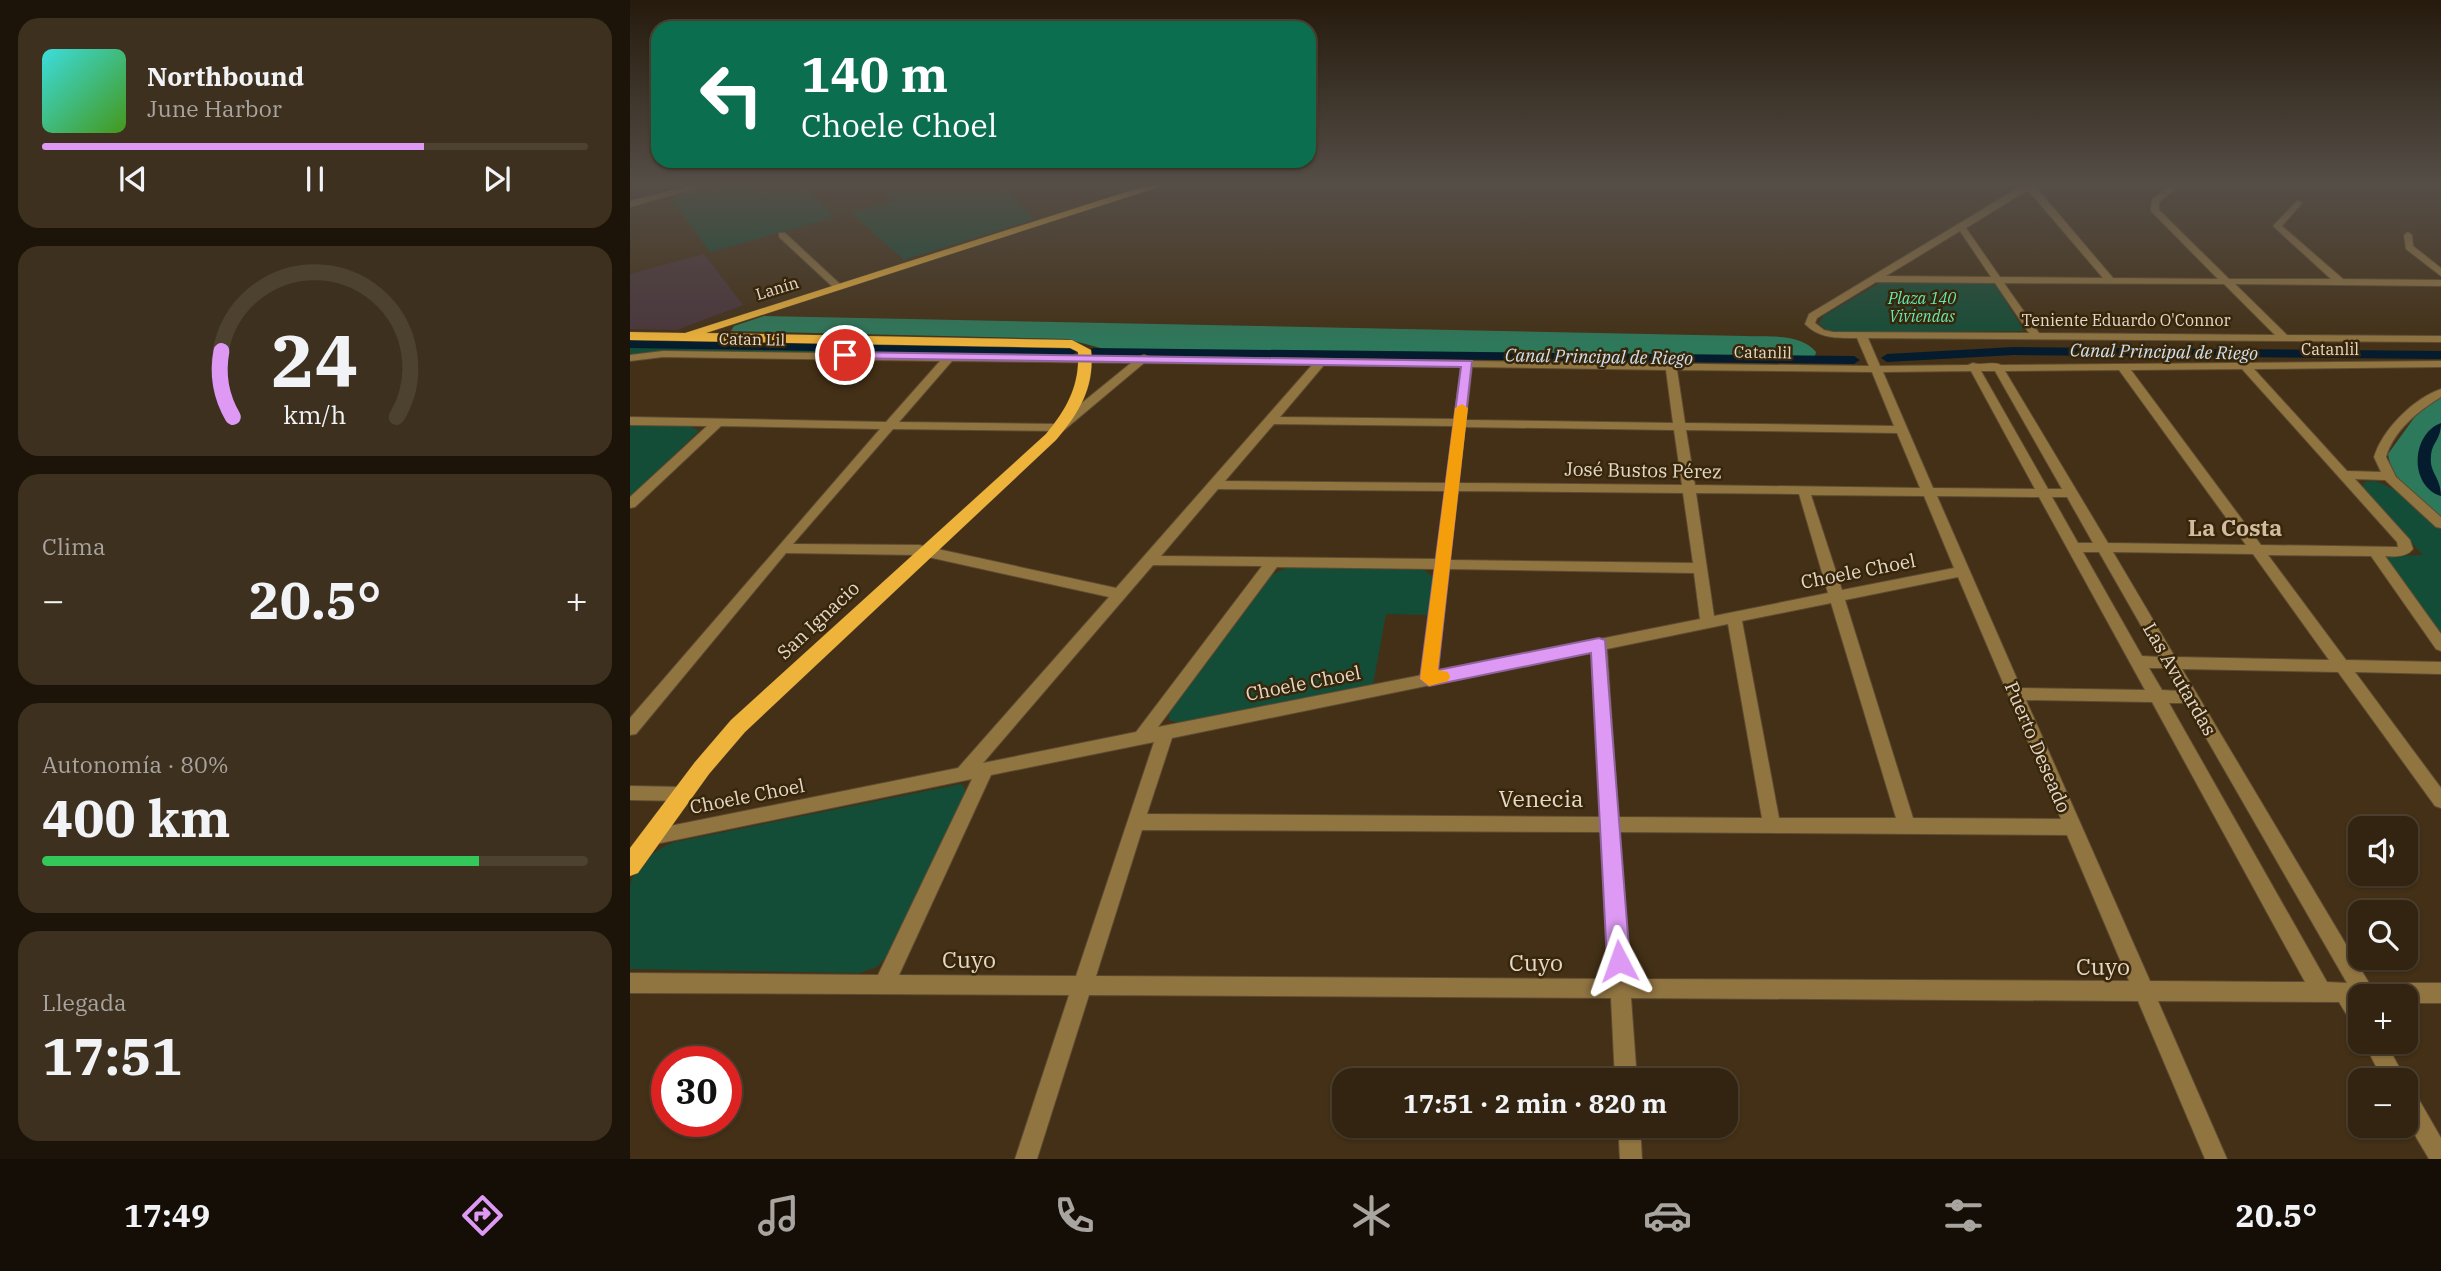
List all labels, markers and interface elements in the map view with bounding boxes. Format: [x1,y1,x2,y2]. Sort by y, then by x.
text: 140 m [801,42,948,105]
icon: left [686,49,777,140]
text: Northbound [147,59,304,93]
text: June Harbor [147,93,282,123]
text: Choele Choel [801,104,997,146]
icon: previous [114,160,152,198]
icon: pause [296,160,334,198]
icon: next [478,160,516,198]
street label: Lanín [753,272,801,304]
park label: Plaza 140 Viviendas [1887,288,1956,326]
street label: Teniente Eduardo O'Connor [2021,310,2231,330]
text: 24 [271,313,359,408]
pin [815,325,875,385]
street label: Catan Lil [719,328,786,350]
icon: arrive [826,336,864,374]
water label: Canal Principal de Riego [2070,338,2258,365]
street label: Catanlil [2301,339,2359,359]
street label: Catanlil [1734,341,1792,363]
water label: Canal Principal de Riego [1505,343,1693,370]
text: km/h [283,398,347,431]
street label: José Bustos Pérez [1564,457,1722,483]
district label: La Costa [2188,512,2282,542]
text: Clima [42,531,106,561]
street label: Choele Choel [1799,548,1918,594]
text: 20.5° [249,566,381,633]
text: − [42,575,65,624]
text: + [565,575,588,624]
street label: San Ignacio [772,576,864,664]
street label: Las Avutardas [2138,618,2222,740]
street label: Choele Choel [1244,660,1363,706]
street label: Puerto Deseado [2000,678,2076,816]
text: Autonomía · 80% [42,749,229,779]
street label: Choele Choel [688,773,807,819]
street label: Venecia [1498,783,1584,813]
text: 400 km [42,784,231,851]
map controls [2348,816,2418,1138]
button: sound [2348,816,2418,886]
button: search [2348,900,2418,970]
position arrow [1582,924,1656,998]
street label: Cuyo [942,944,996,974]
street label: Cuyo [1509,947,1563,977]
street label: Cuyo [2076,951,2130,981]
button: + [2348,984,2418,1054]
text: Llegada [42,987,126,1017]
text: 17:51 [42,1022,183,1089]
speed limit sign: 30 [651,1046,742,1137]
button: − [2348,1068,2418,1138]
text: 17:51 · 2 min · 820 m [1403,1086,1667,1120]
icon: directions [458,1191,507,1240]
icon: music [754,1191,803,1240]
icon: phone [1050,1191,1099,1240]
icon: climate [1347,1191,1396,1240]
icon: car [1643,1191,1692,1240]
icon: filters [1939,1191,1988,1240]
text: 17:49 [124,1194,210,1236]
text: 20.5° [2236,1194,2317,1236]

